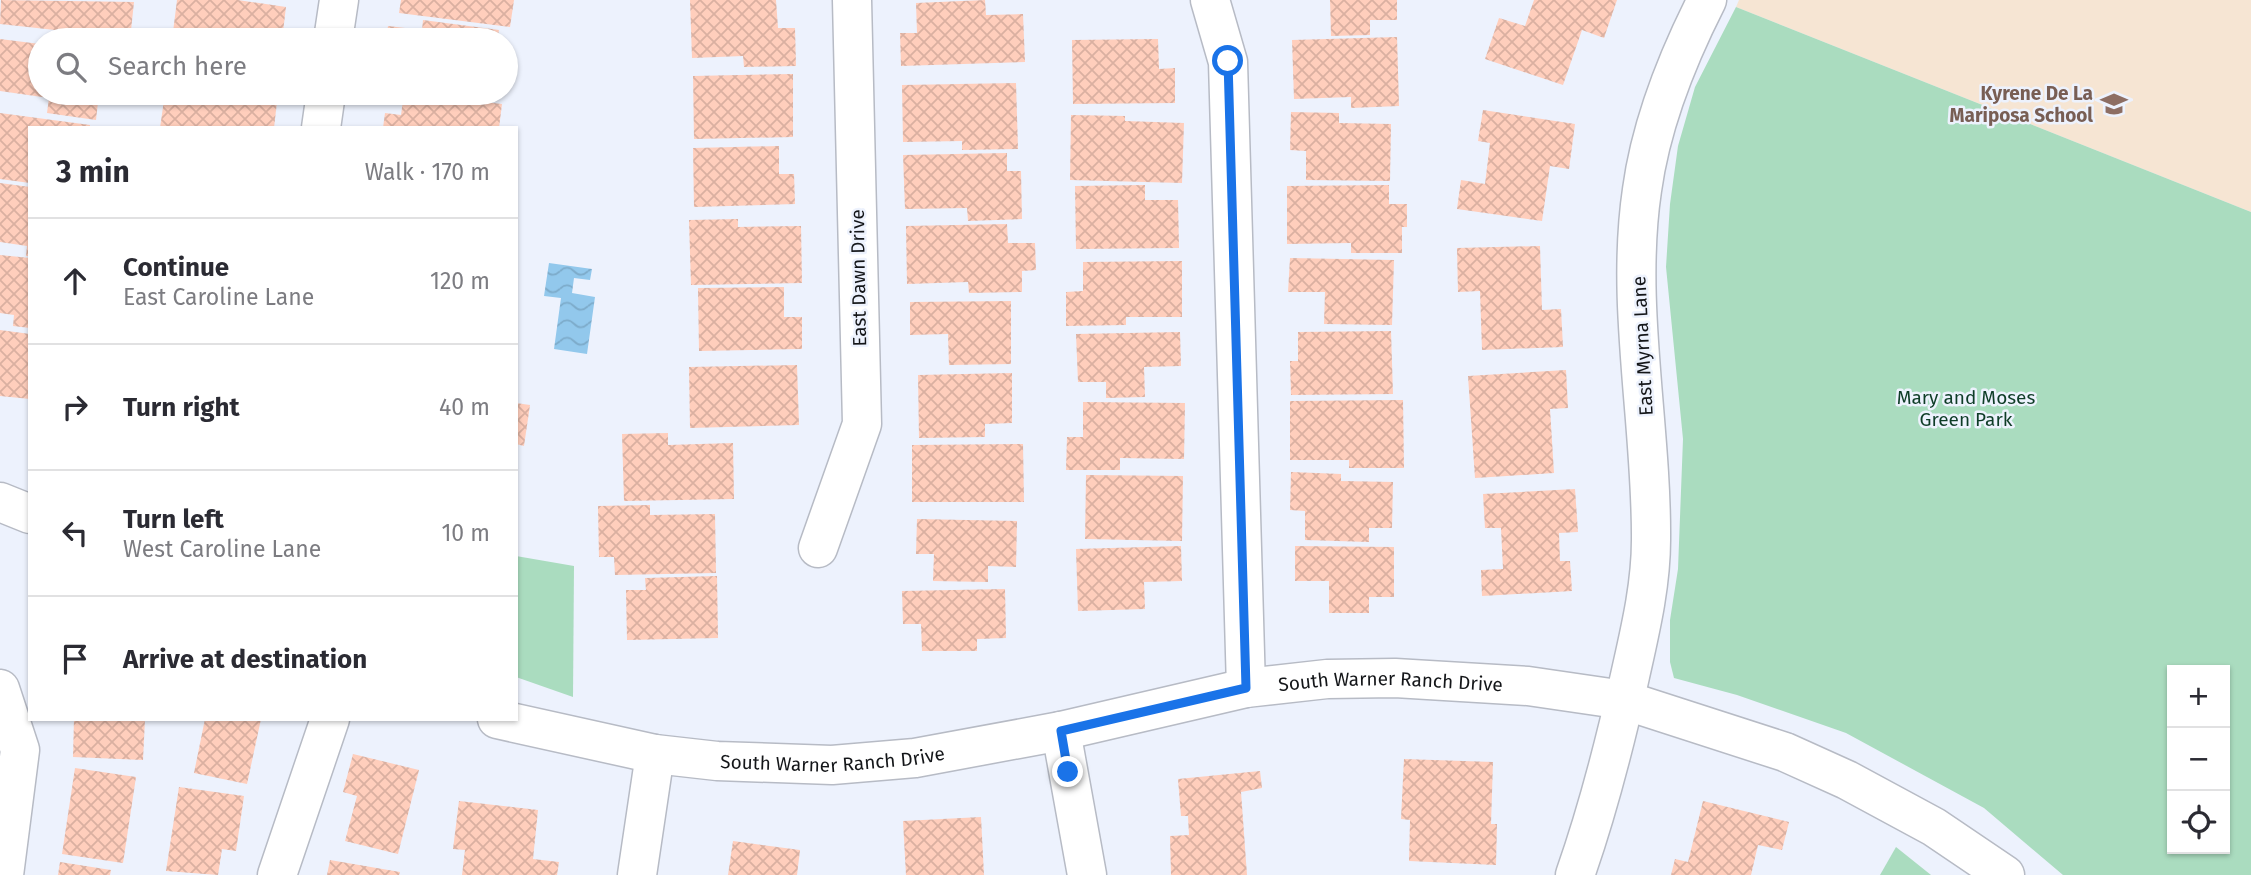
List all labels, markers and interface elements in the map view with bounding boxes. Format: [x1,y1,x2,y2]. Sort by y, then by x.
search box [28,28,518,105]
route start [1212,45,1243,76]
icon: search [52,48,90,86]
text: Search here [108,51,247,82]
place label: Kyrene De La Mariposa School [1950,82,2093,127]
school or university icon: Kyrene De La Mariposa School [2099,89,2129,119]
text: 3 min [56,154,130,190]
text: Walk · 170 m [365,158,490,186]
street label: East Dawn Drive [846,209,871,347]
text: Continue [123,252,229,283]
icon: ahead [56,262,94,300]
text: 120 m [430,267,490,295]
street label: East Myrna Lane [1627,276,1658,416]
text: East Caroline Lane [123,283,314,311]
park label: Mary and Moses Green Park [1897,386,2035,431]
icon: right [56,388,94,426]
text: Turn right [123,392,240,423]
text: 40 m [439,393,490,421]
text: Turn left [123,504,224,535]
icon: left [56,514,94,552]
text: 10 m [441,519,490,547]
text: West Caroline Lane [123,535,321,563]
icon: arrive [56,640,94,678]
text: Arrive at destination [123,644,367,675]
map controls [2167,665,2230,854]
button: + [2167,665,2230,728]
street label: South Warner Ranch Drive [1277,667,1503,696]
button: − [2167,728,2230,791]
street label: South Warner Ranch Drive [720,742,947,777]
route end [1052,756,1083,787]
button: locate [2167,791,2230,854]

